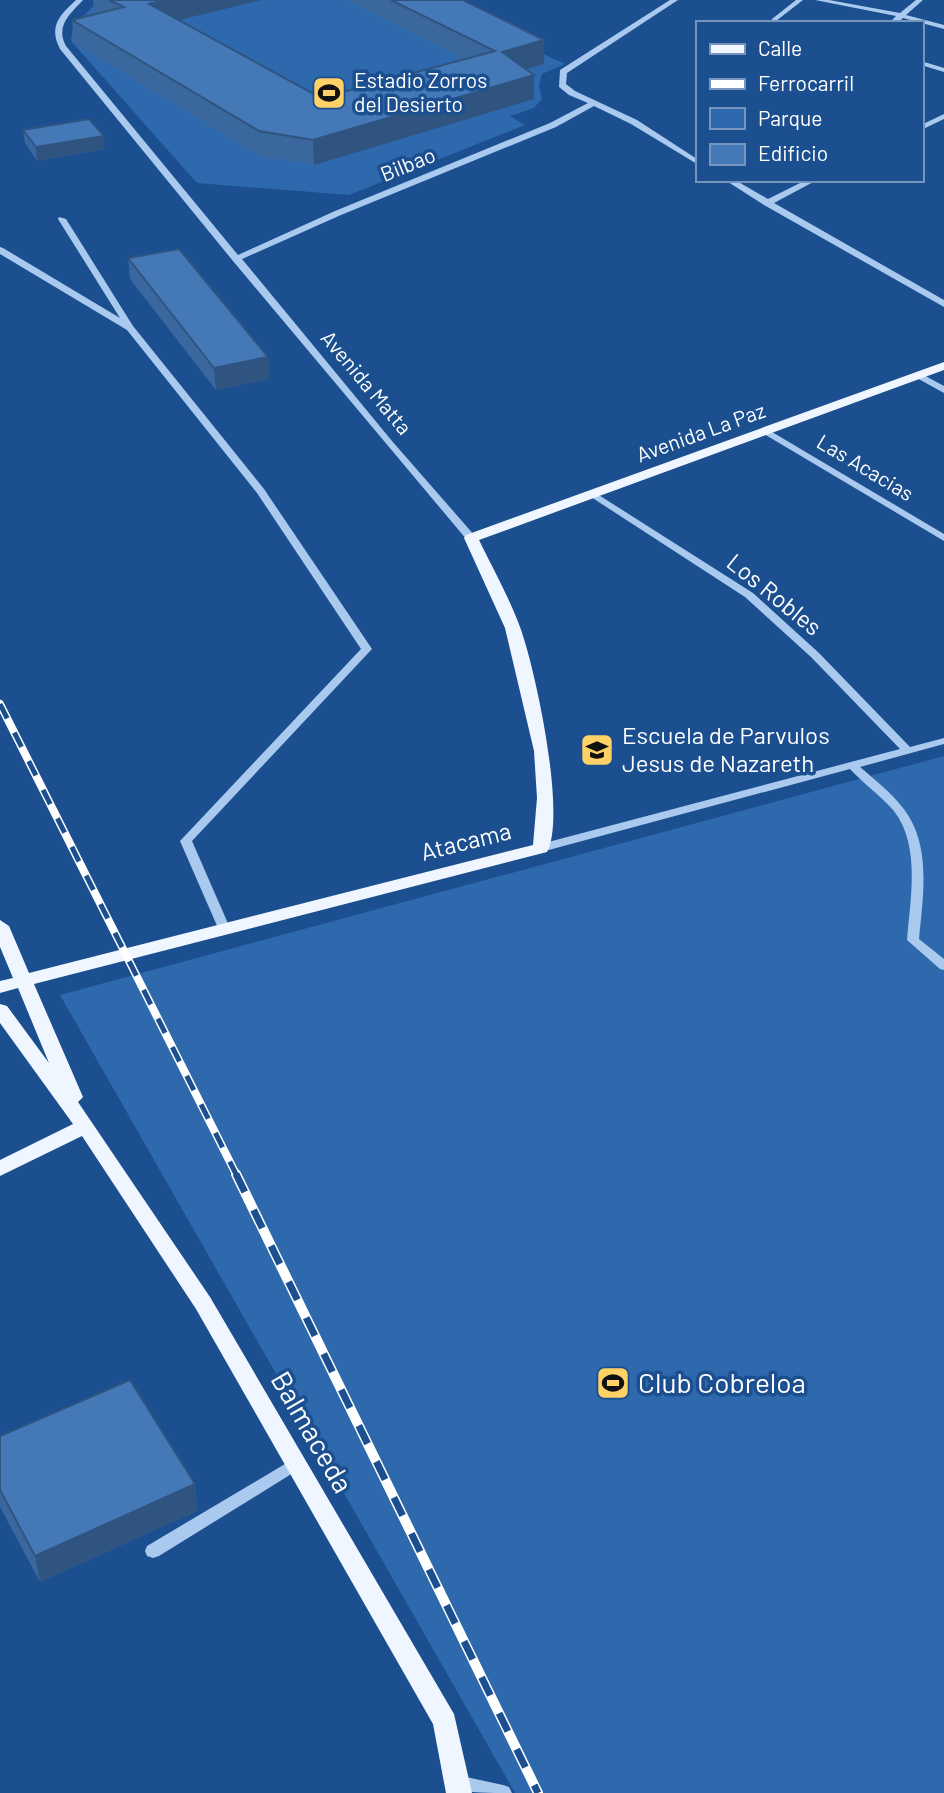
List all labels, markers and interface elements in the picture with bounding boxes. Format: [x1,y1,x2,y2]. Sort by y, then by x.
legend [696,21,923,182]
text: Calle [758,35,802,60]
place label: Estadio Zorros del Desierto [354,67,487,116]
text: Ferrocarril [758,70,854,95]
sports icon: Estadio Zorros del Desierto [310,74,348,112]
text: Parque [758,105,823,130]
text: Edificio [758,140,828,165]
street label: Bilbao [376,141,439,186]
street label: Avenida Matta [317,325,418,439]
street label: Avenida La Paz [633,397,768,466]
street label: Las Acacias [813,428,919,505]
street label: Los Robles [722,547,828,641]
place label: Escuela de Parvulos Jesus de Nazareth [622,720,830,777]
school or university icon: Escuela de Parvulos Jesus de Nazareth [578,731,616,769]
street label: Atacama [417,815,514,866]
sports icon: Club Cobreloa [594,1364,632,1402]
street label: Balmaceda [264,1365,361,1498]
place label: Club Cobreloa [638,1365,806,1399]

